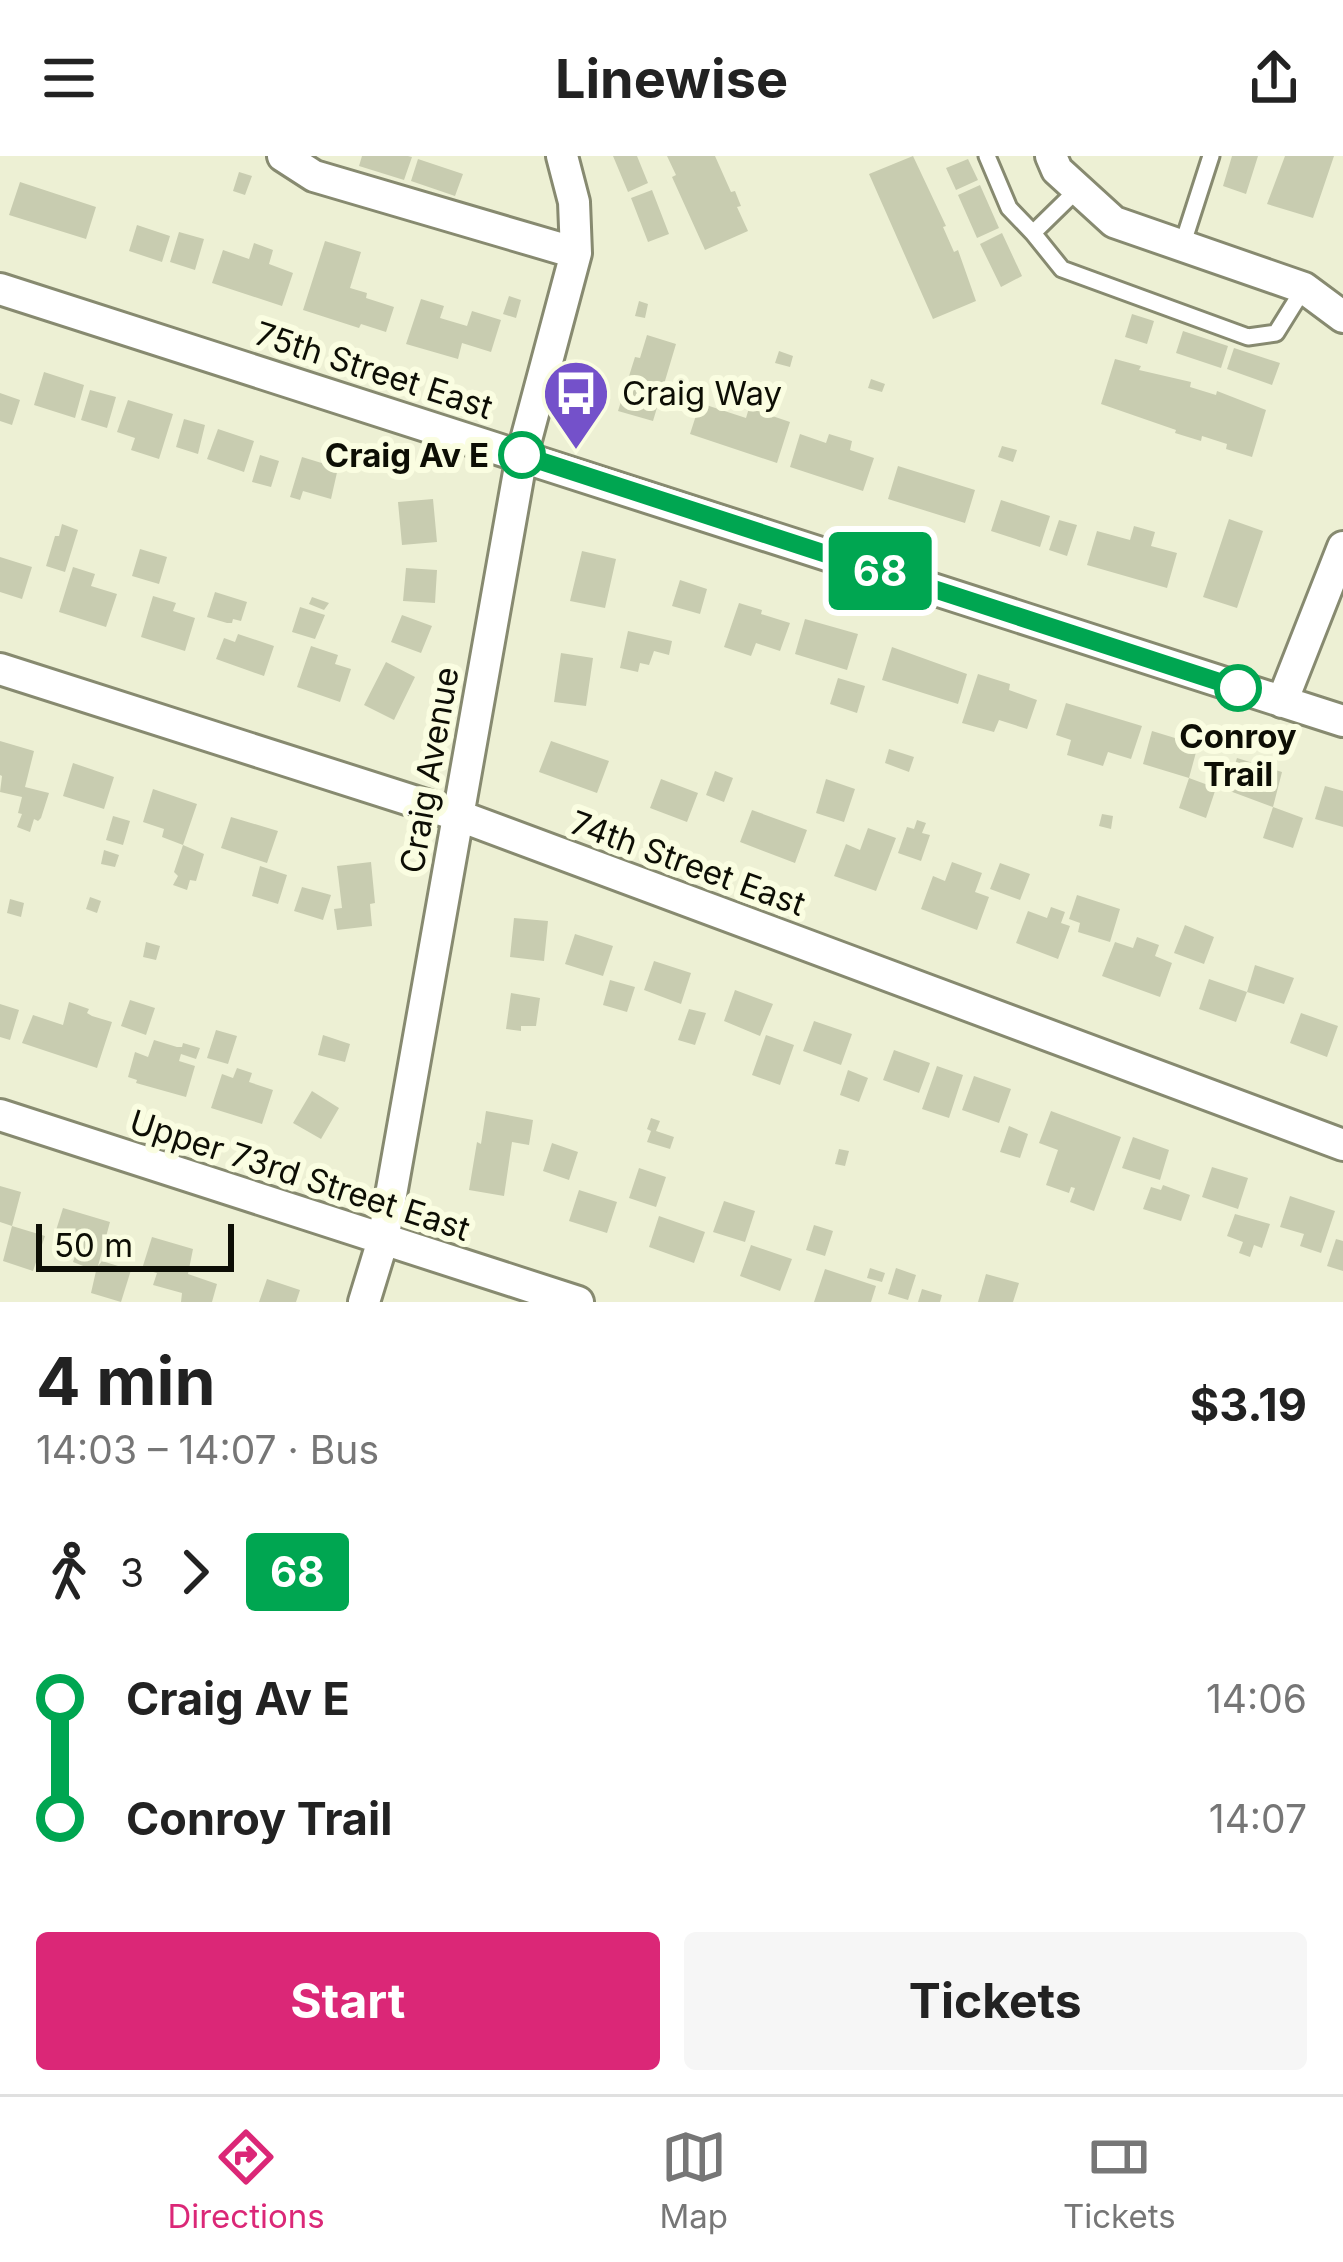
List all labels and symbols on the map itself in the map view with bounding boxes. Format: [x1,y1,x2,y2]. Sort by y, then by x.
street label: 75th Street East [250,313,498,427]
bus stop icon: Craig Way [541,358,611,452]
place label: Craig Way [622,373,782,413]
marker: Craig Av E [500,433,544,477]
place label: Craig Av E [325,435,489,475]
line badge: 68 [826,532,934,610]
street label: Craig Avenue [391,664,467,876]
marker: Conroy Trail [1216,666,1260,710]
place label: Conroy Trail [1179,716,1297,794]
street label: 74th Street East [565,802,811,924]
street label: Upper 73rd Street East [125,1101,475,1249]
scale bar [36,1218,234,1271]

